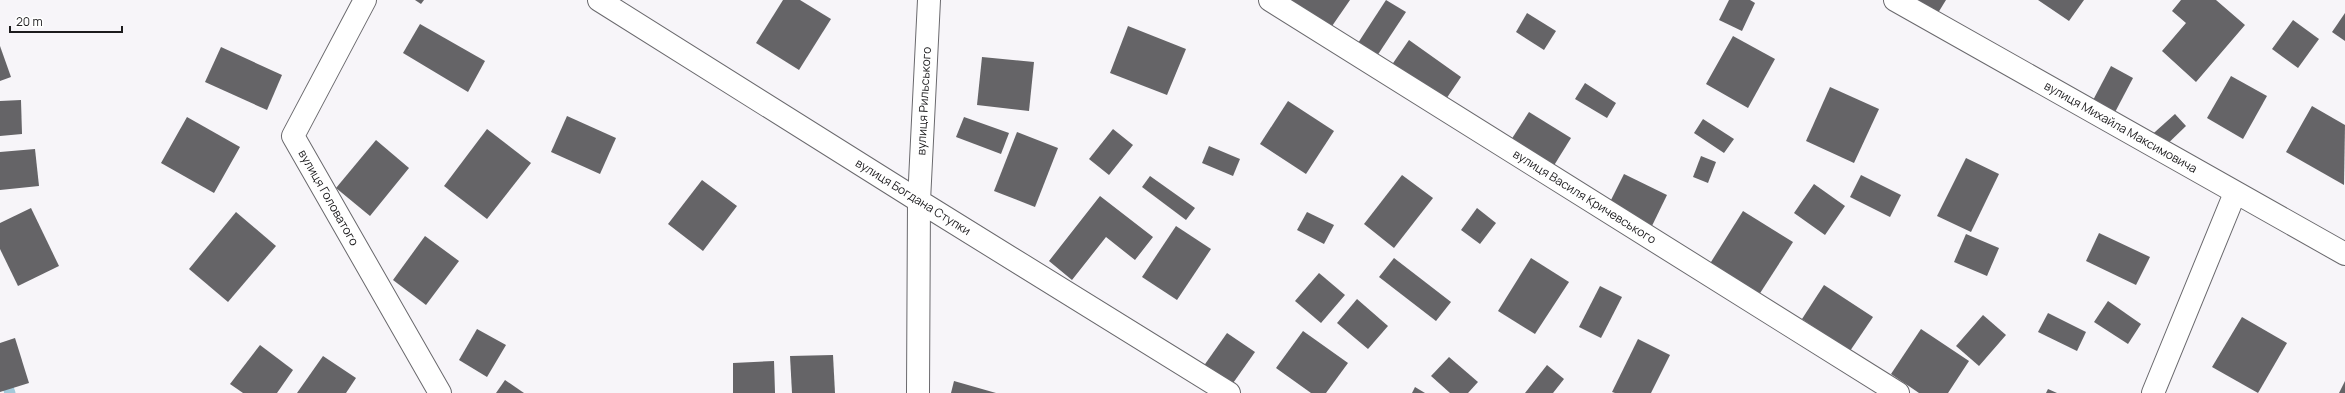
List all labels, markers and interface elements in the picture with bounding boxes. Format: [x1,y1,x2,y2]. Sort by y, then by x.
scale bar [10,8,122,34]
text: 20 m [16,13,43,30]
street label: вулиця Рильського [912,46,935,156]
street label: вулиця Михайла Максимовича [2041,77,2200,177]
street label: вулиця Василя Кричевського [1510,145,1660,248]
street label: вулиця Головатого [295,146,363,249]
street label: вулиця Богдана Ступки [852,154,974,239]

